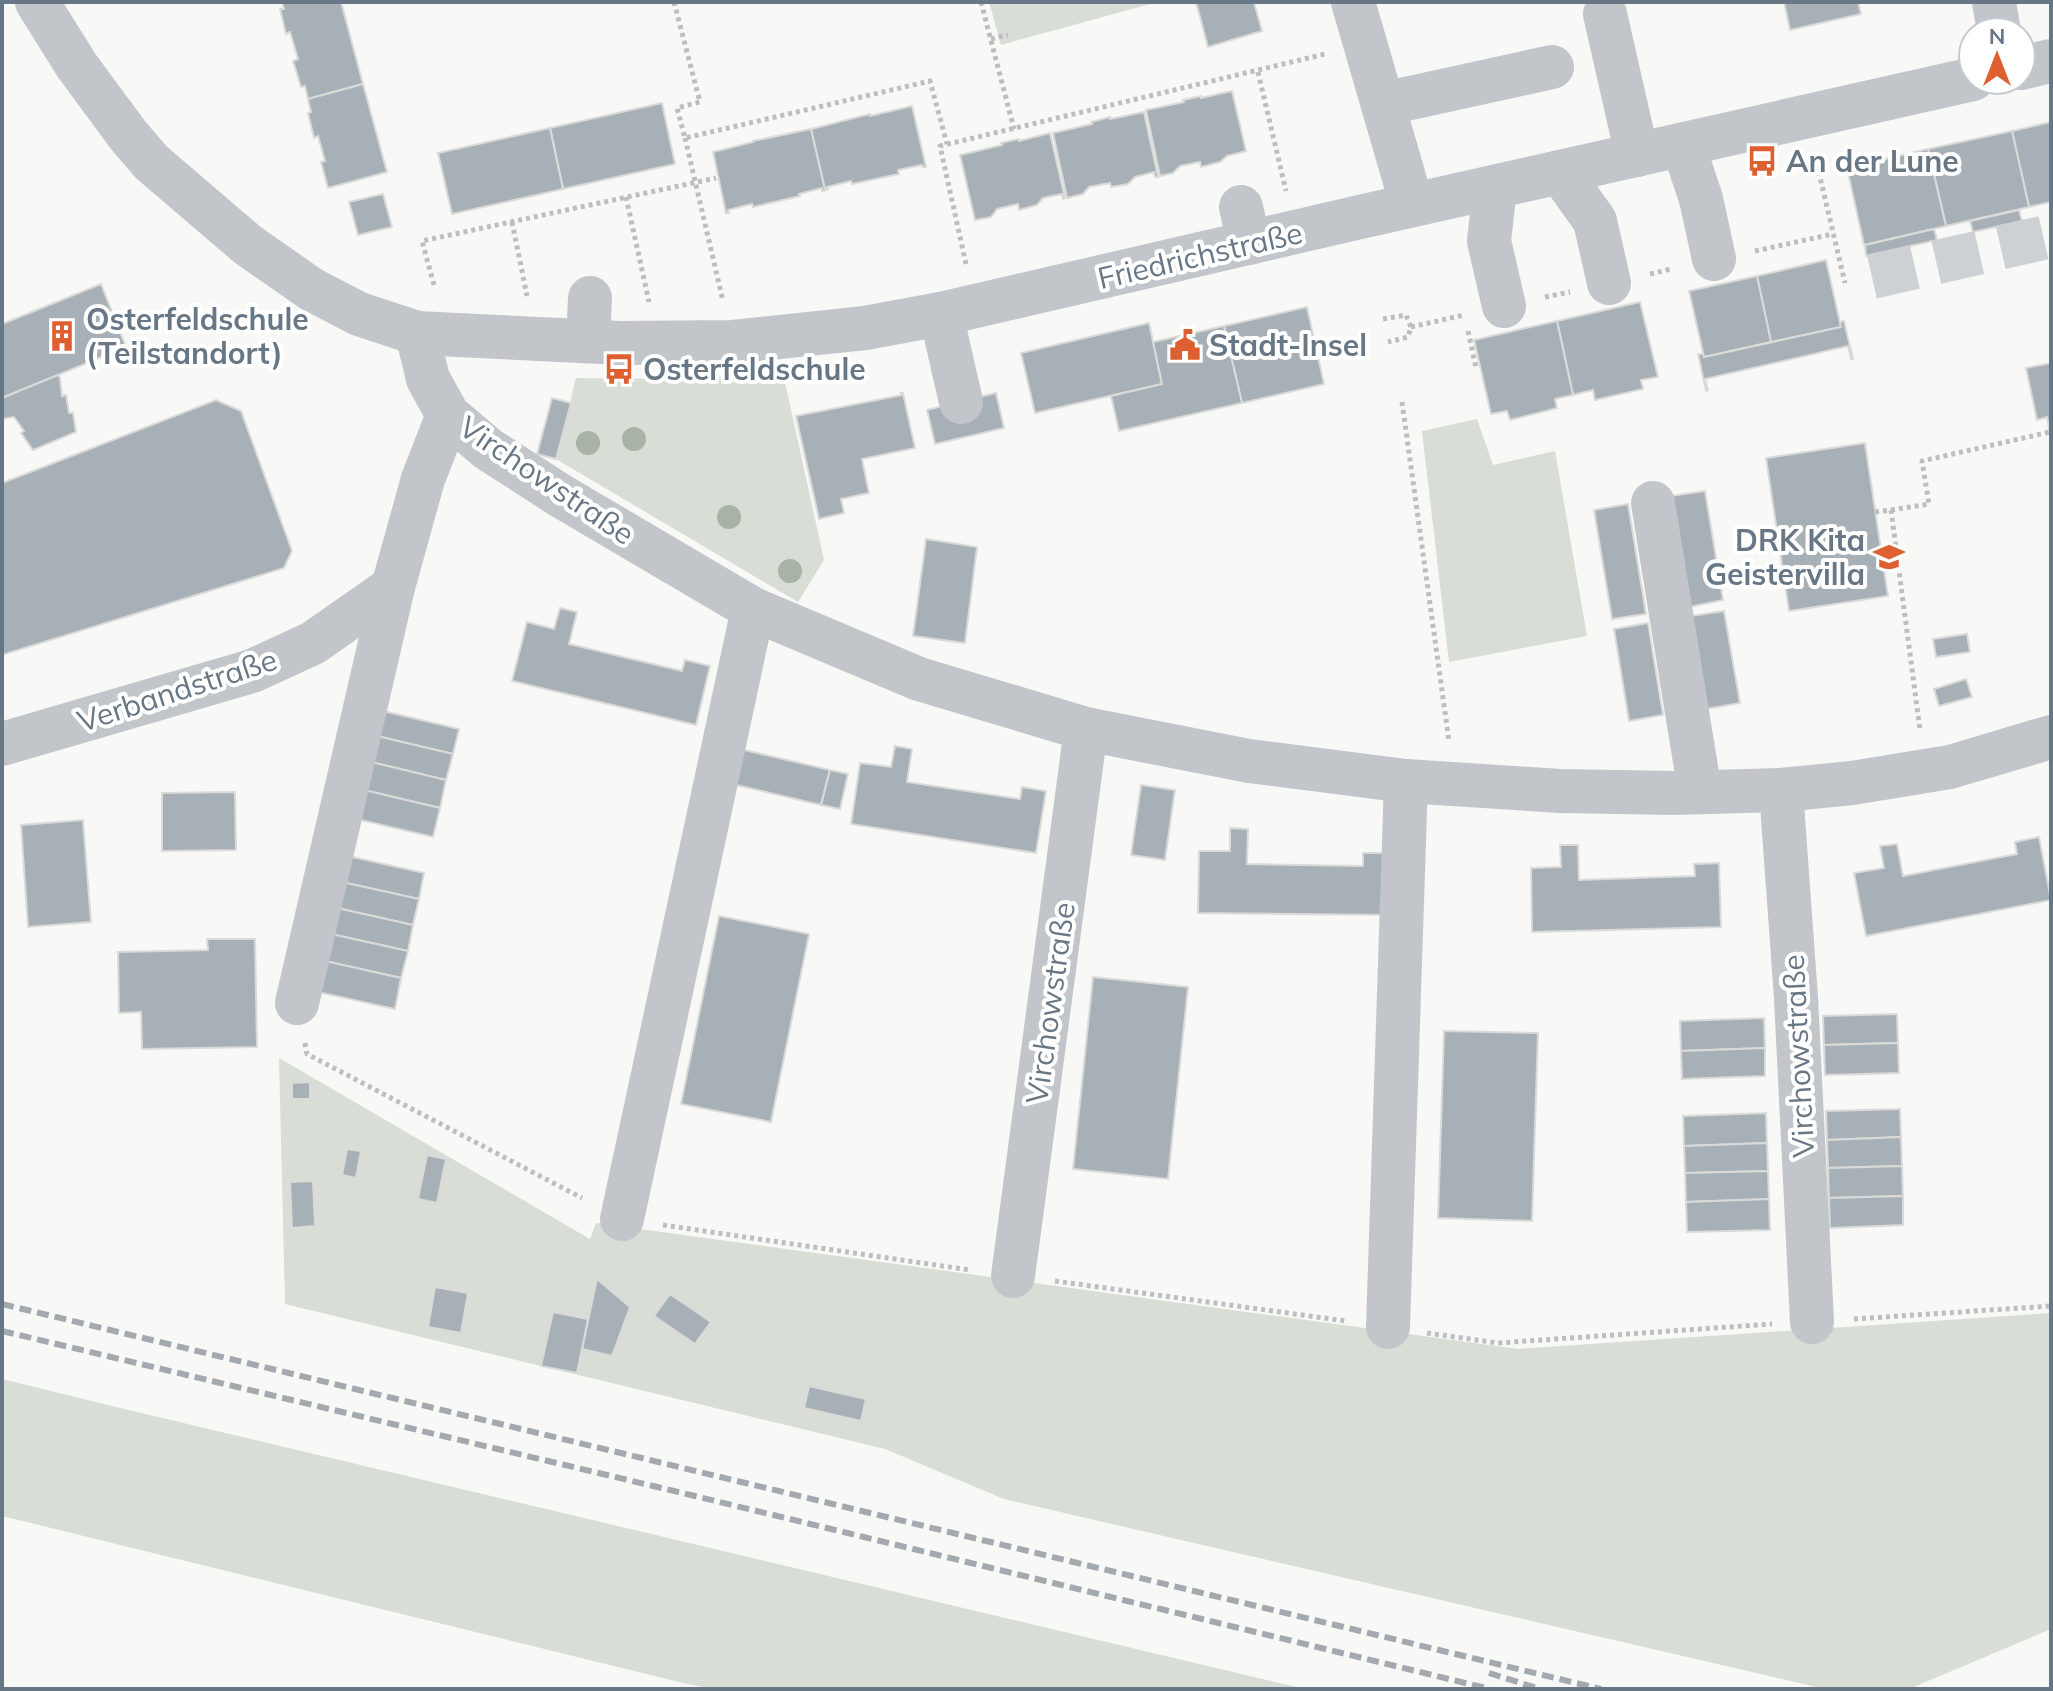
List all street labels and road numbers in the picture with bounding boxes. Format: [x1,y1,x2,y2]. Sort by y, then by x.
street label: Friedrichstraße [1094,213,1306,297]
street label: Virchowstraße [452,407,642,553]
street label: Verbandstraße [73,640,281,740]
street label: Virchowstraße [1017,900,1083,1106]
street label: Virchowstraße [1774,954,1822,1158]

